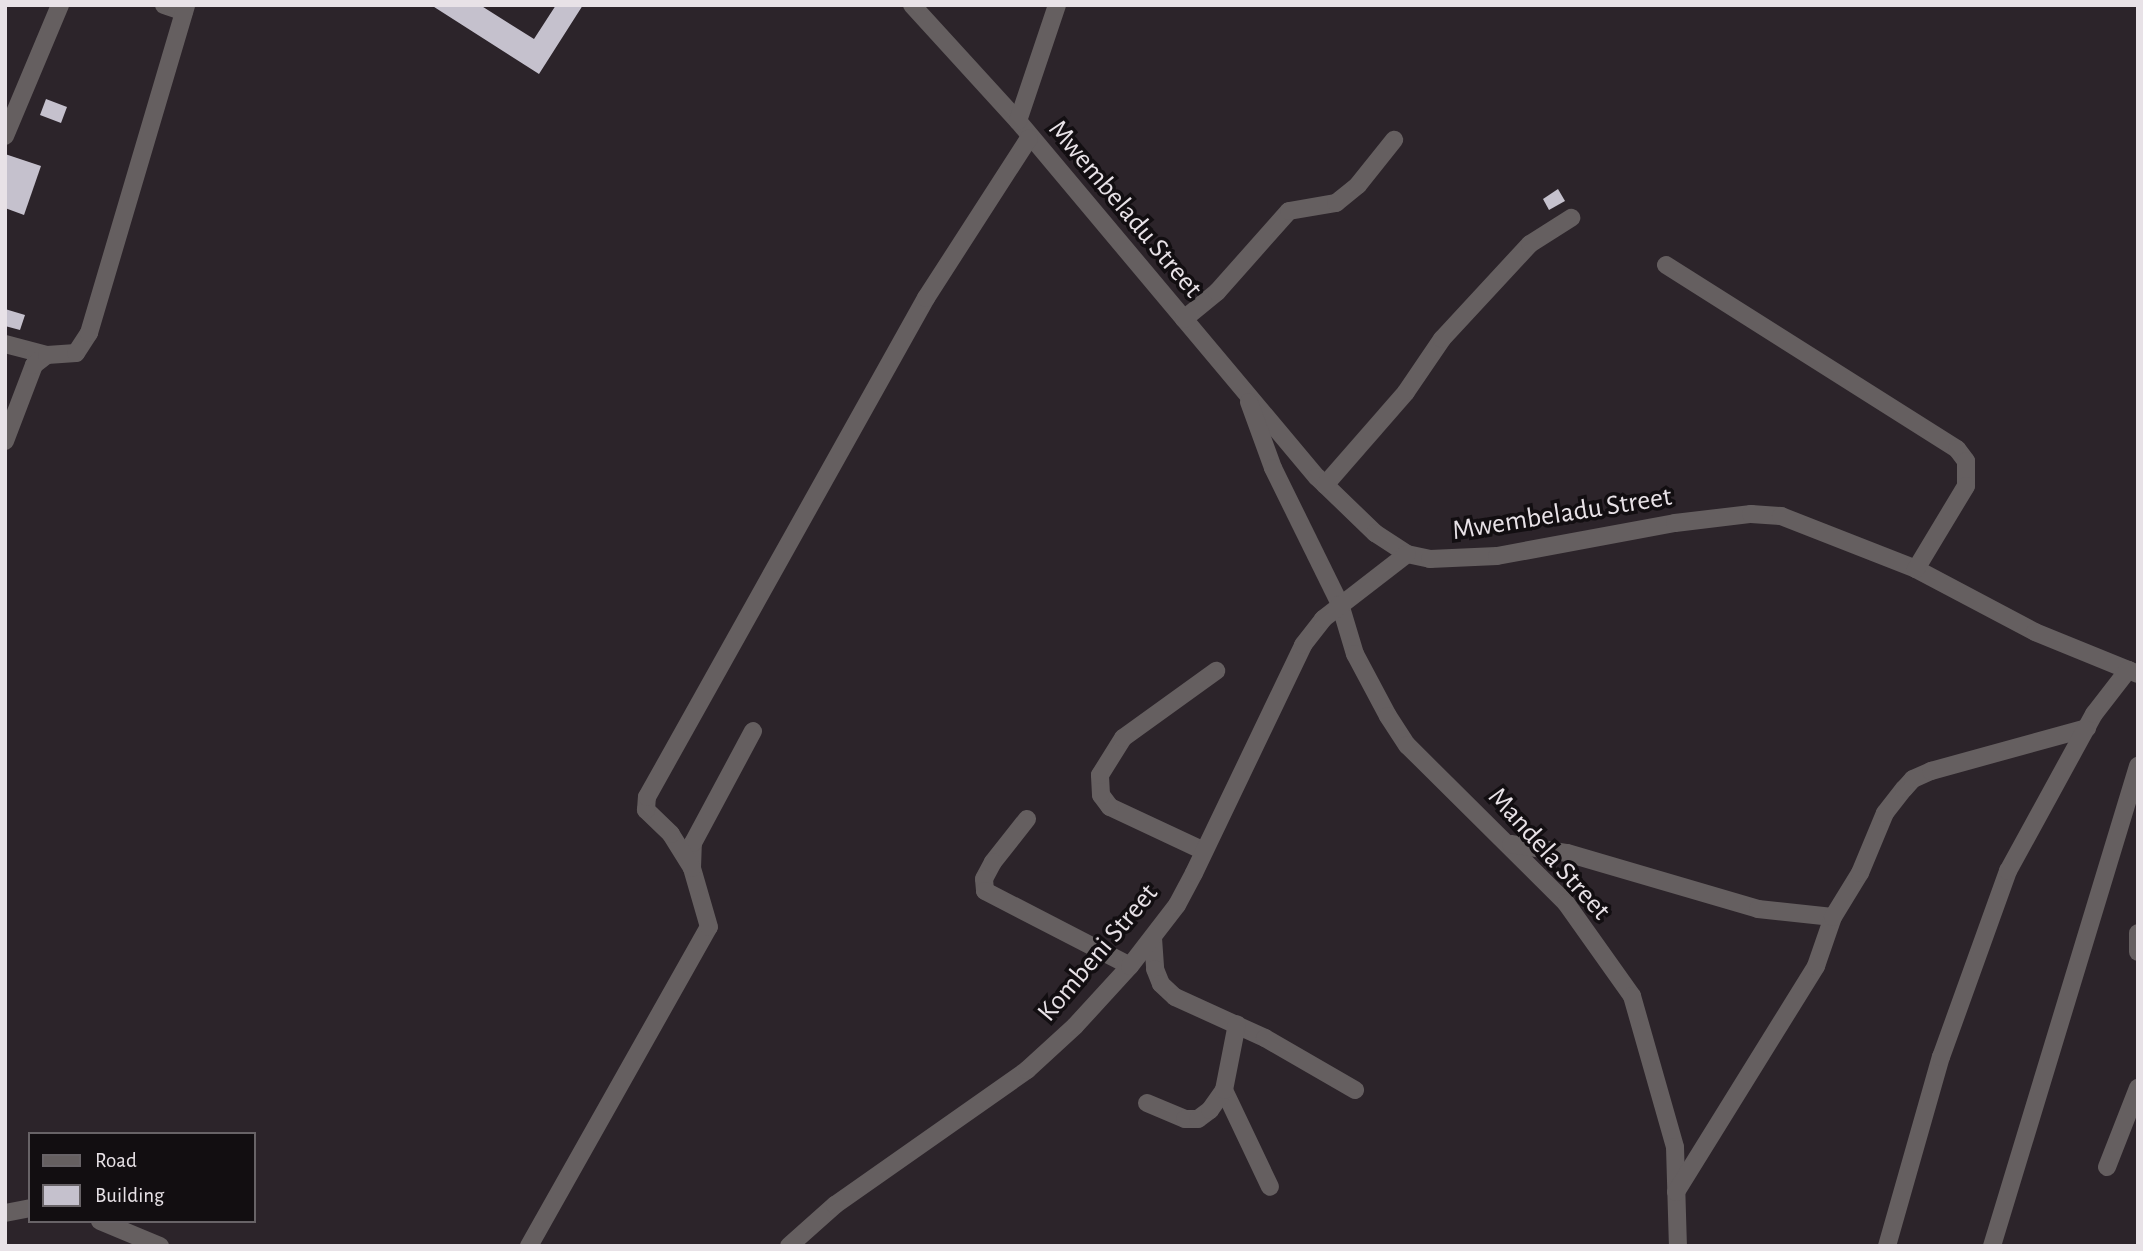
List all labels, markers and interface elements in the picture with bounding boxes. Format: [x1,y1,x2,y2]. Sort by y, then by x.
street label: Mwembeladu Street [1041,113,1209,305]
street label: Mwembeladu Street [1450,480,1674,548]
street label: Mandela Street [1481,781,1617,927]
street label: Kombeni Street [1031,877,1165,1029]
legend [28,1132,256,1223]
text: Road [95,1150,137,1171]
text: Building [95,1185,164,1206]

